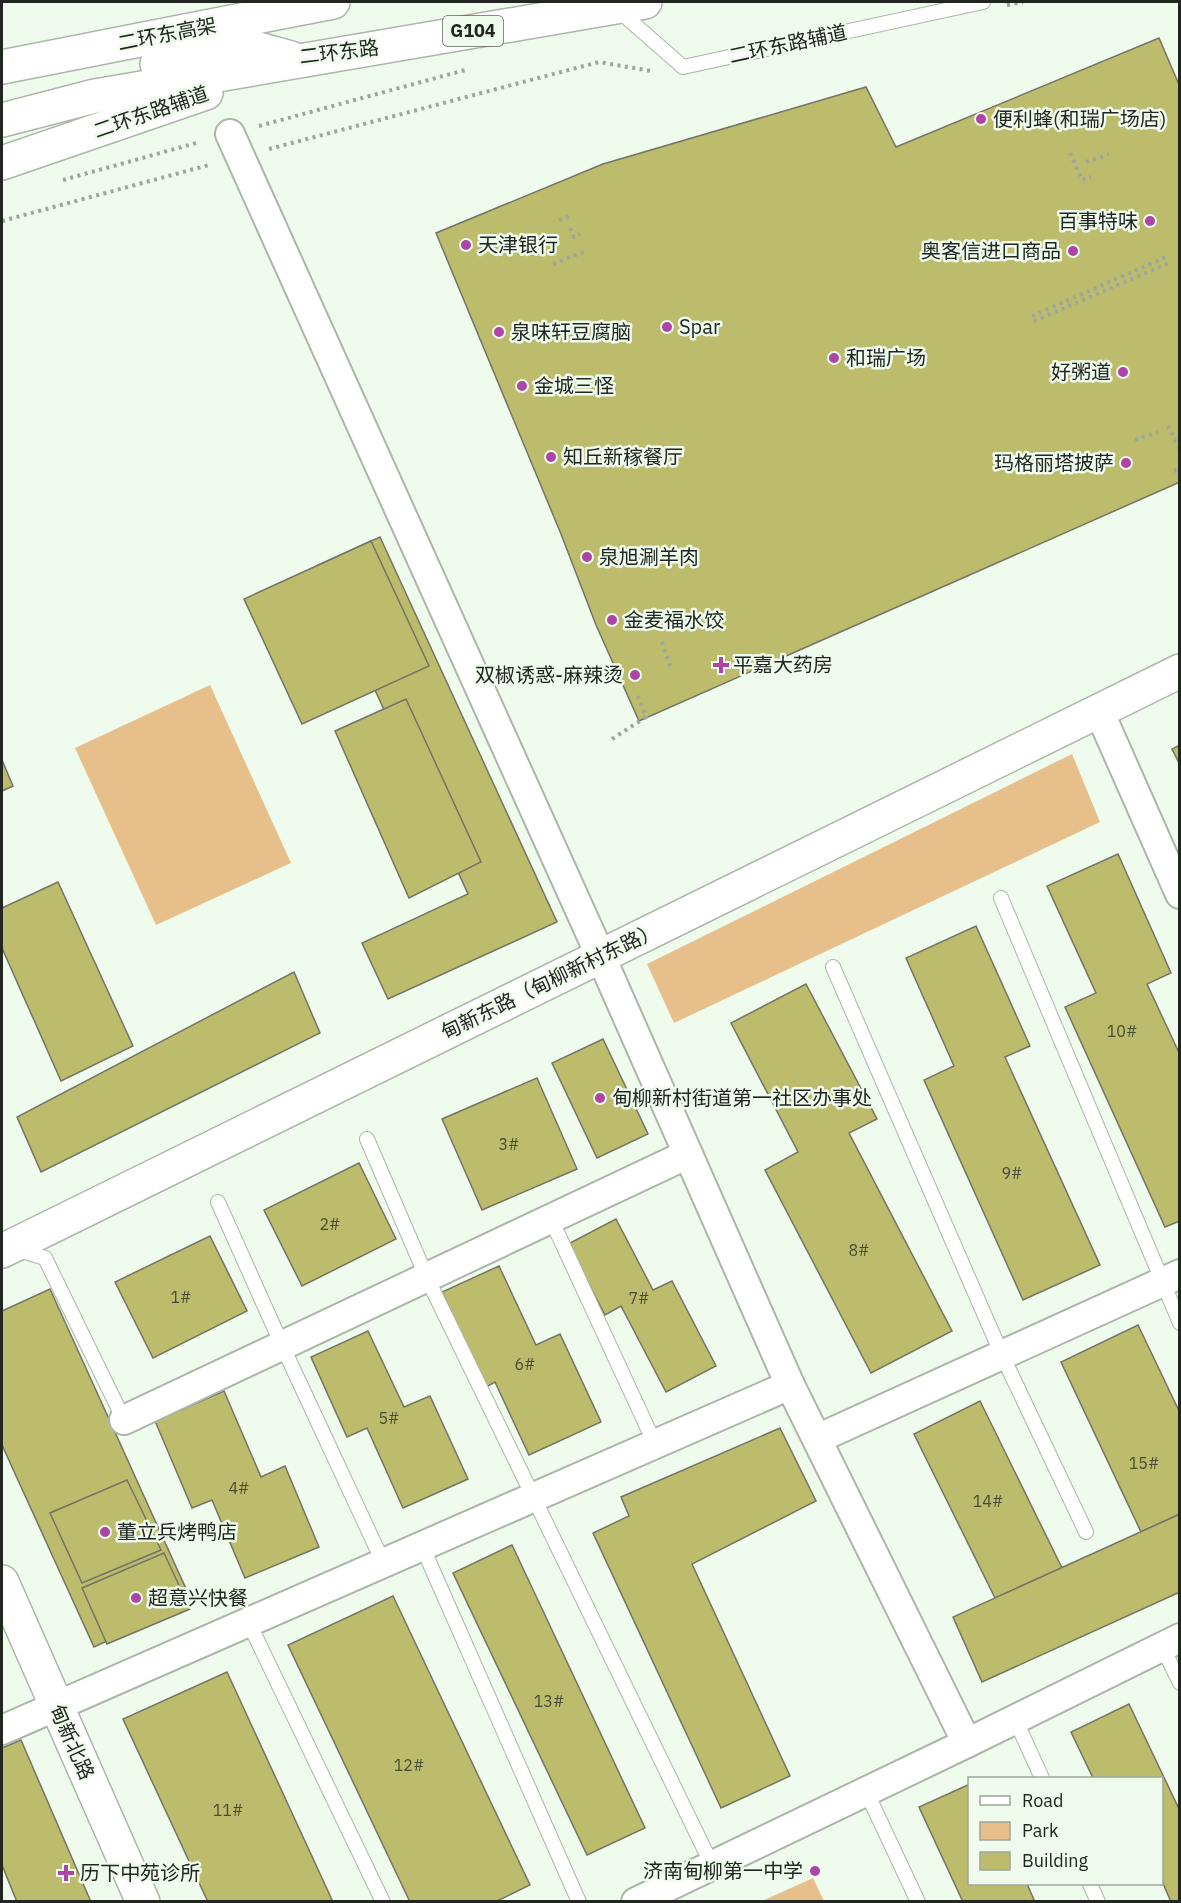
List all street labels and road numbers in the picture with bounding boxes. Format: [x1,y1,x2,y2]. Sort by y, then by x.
street label: 二环东高架 [115,11,219,56]
road number: G104 [443,16,503,46]
street label: 二环东路辅道 [726,18,849,69]
street label: 二环东路 [298,33,380,70]
street label: 二环东路辅道 [90,79,212,144]
street label: 甸新东路（甸柳新村东路） [436,916,664,1045]
street label: 甸新北路 [44,1700,101,1784]

